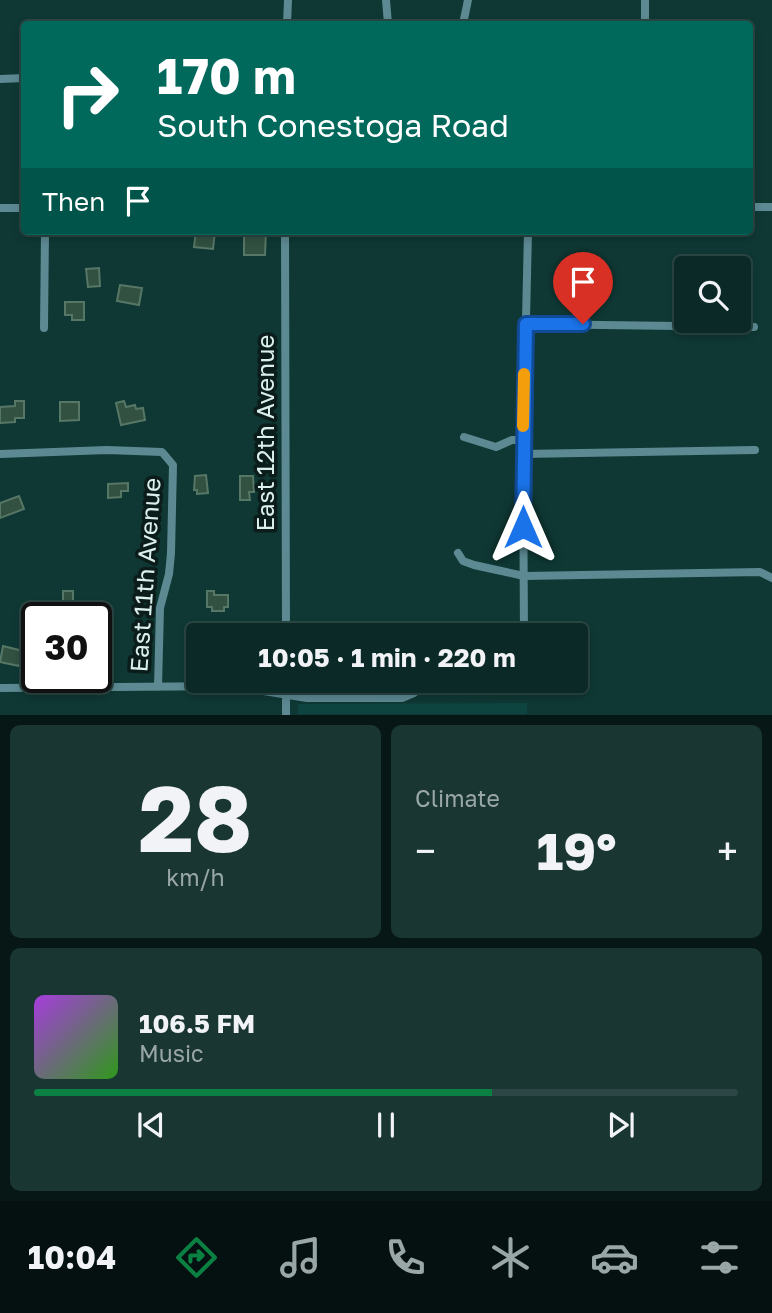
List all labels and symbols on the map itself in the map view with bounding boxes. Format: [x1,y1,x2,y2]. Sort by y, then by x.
pin [553,252,613,324]
street label: East 12th Avenue [250,335,279,531]
street label: East 11th Avenue [123,477,166,673]
position arrow [486,490,560,564]
speed limit sign: 30 [21,602,112,693]

